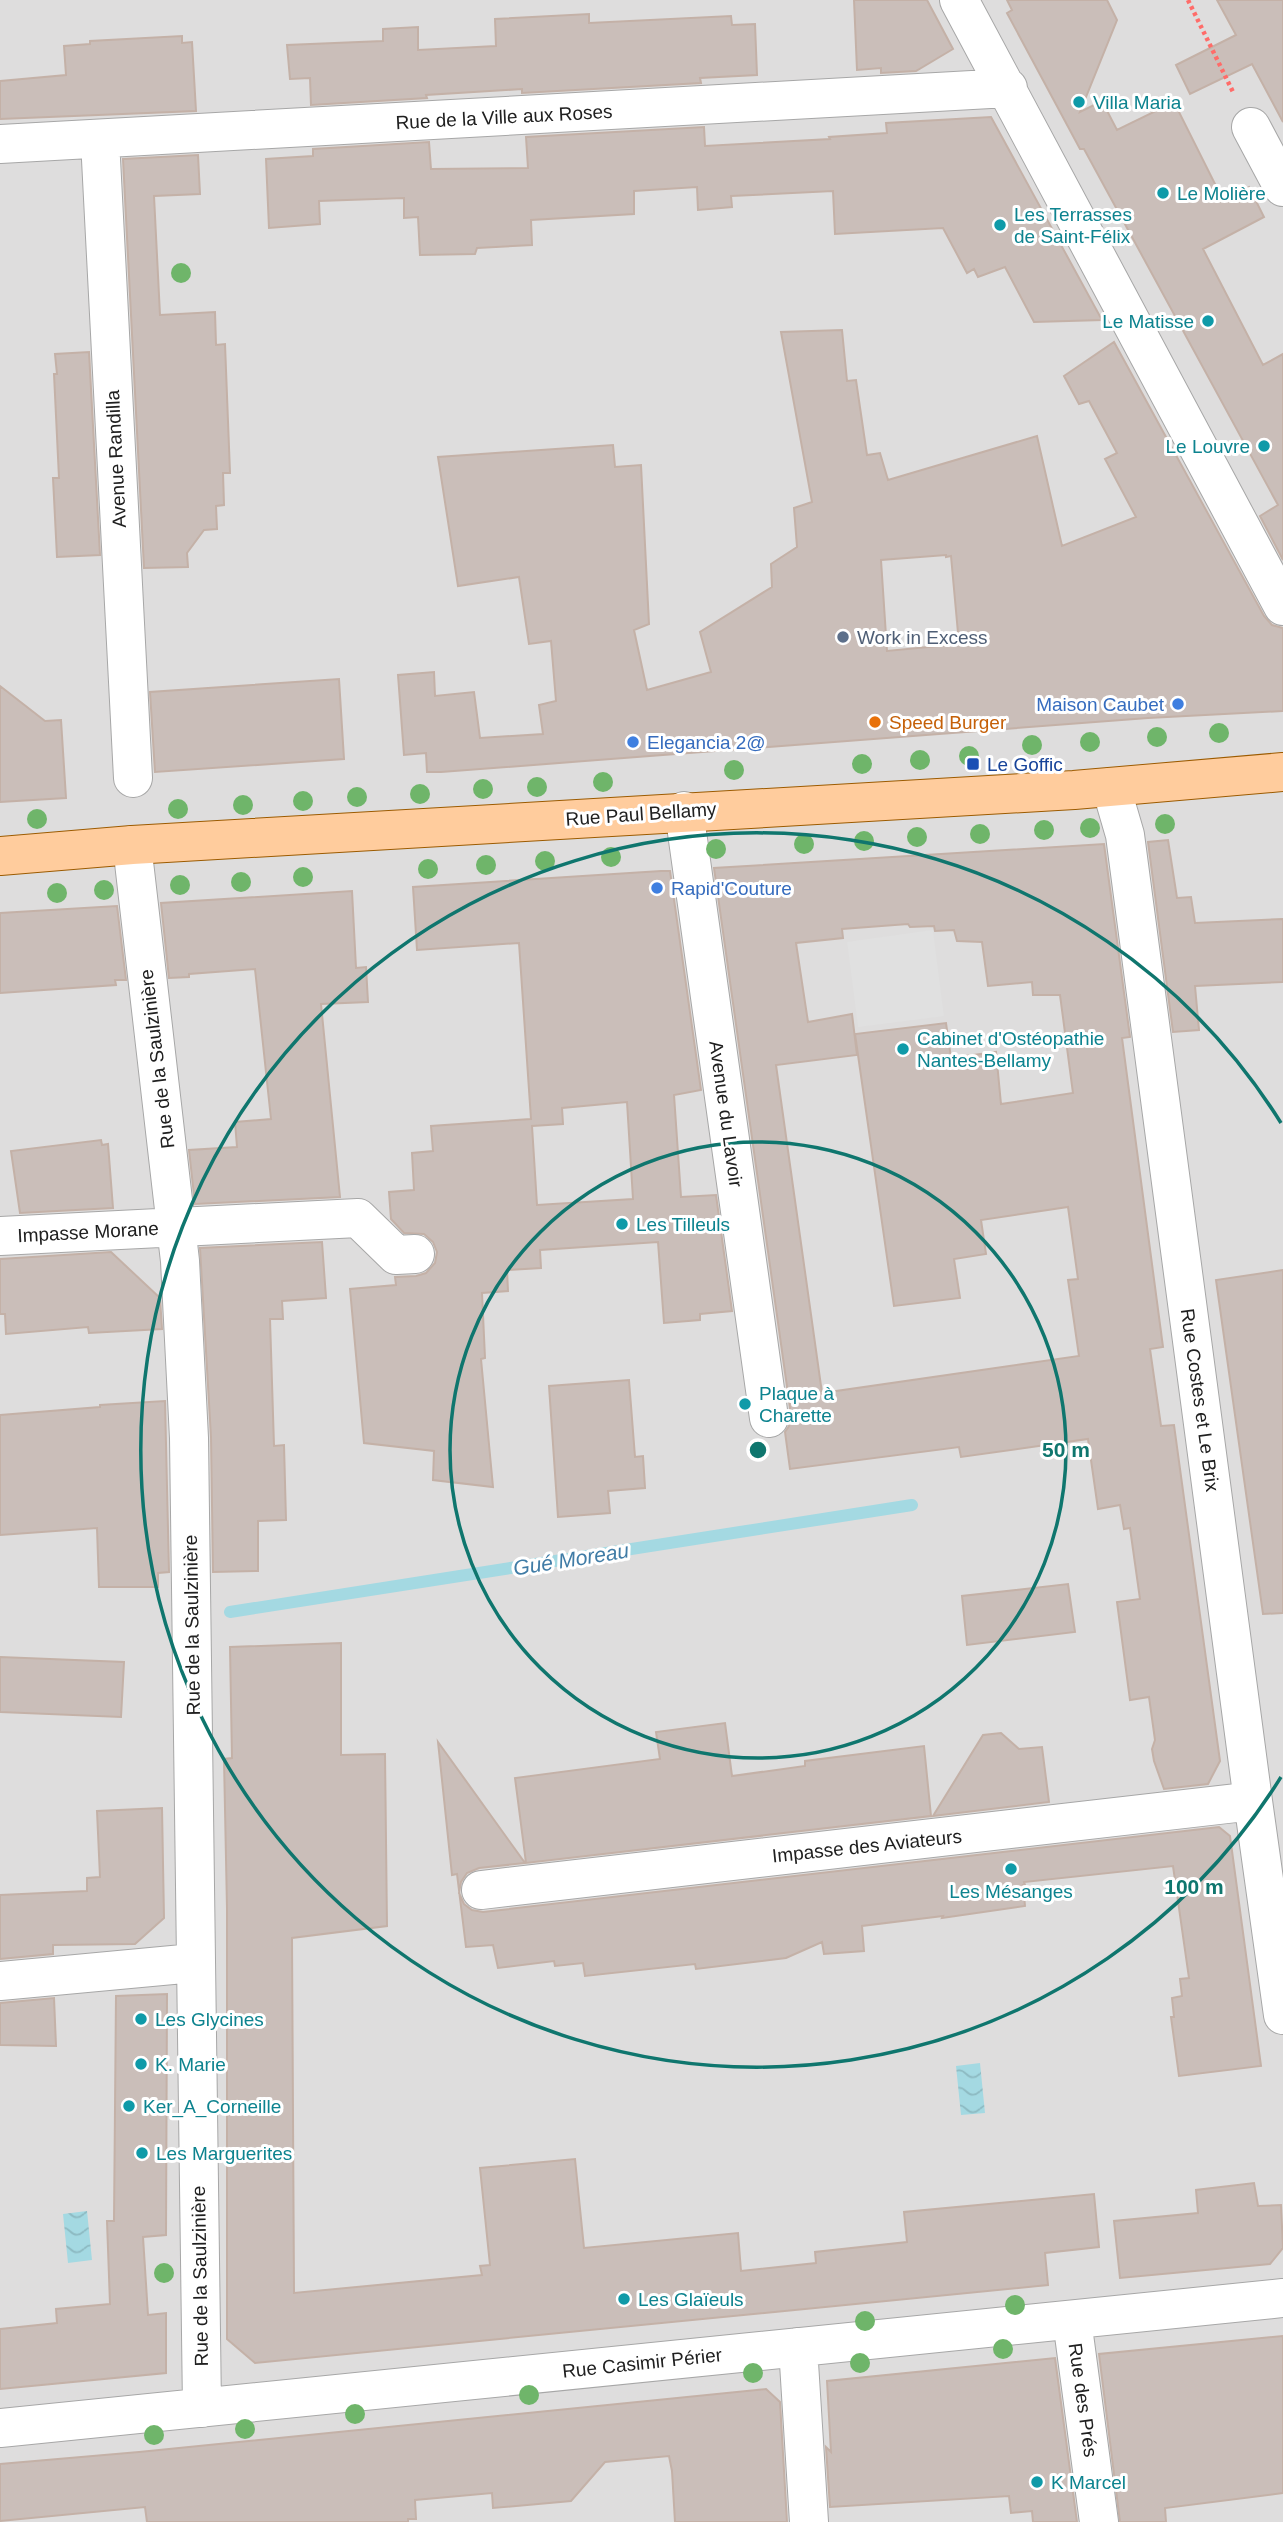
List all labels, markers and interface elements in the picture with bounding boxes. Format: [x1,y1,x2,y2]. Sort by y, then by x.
place label: Villa Maria [1093,92,1182,113]
marker: Villa Maria [1071,94,1087,110]
street label: Rue de la Ville aux Roses [395,101,613,133]
place label: Le Molière [1177,183,1266,204]
marker: Le Molière [1155,185,1171,201]
place label: Les Terrasses de Saint-Félix [1014,204,1132,247]
marker: Les Terrasses de Saint-Félix [992,217,1008,233]
place label: Le Matisse [1102,311,1194,332]
marker: Le Matisse [1200,313,1216,329]
street label: Avenue Randilla [102,389,130,528]
place label: Le Louvre [1165,436,1250,457]
marker: Le Louvre [1256,438,1272,454]
place label: Work in Excess [857,627,988,648]
marker: Work in Excess [835,629,851,645]
place label: Maison Caubet [1036,694,1165,715]
marker: Maison Caubet [1170,696,1186,712]
place label: Speed Burger [889,712,1007,733]
marker: Speed Burger [867,714,883,730]
place label: Elegancia 2@ [647,732,766,753]
marker: Elegancia 2@ [625,734,641,750]
place label: Le Goffic [987,754,1063,775]
marker: Le Goffic [965,756,981,772]
street label: Rue Paul Bellamy [565,798,718,830]
place label: Rapid'Couture [671,878,792,899]
marker: Rapid'Couture [649,880,665,896]
street label: Rue de la Saulzinière [136,968,178,1150]
place label: Cabinet d'Ostéopathie Nantes-Bellamy [917,1028,1104,1071]
street label: Avenue du Lavoir [705,1039,747,1189]
marker: Cabinet d'Ostéopathie Nantes-Bellamy [895,1041,911,1057]
place label: Les Tilleuls [636,1214,730,1235]
marker: Les Tilleuls [614,1216,630,1232]
street label: Impasse Morane [17,1218,159,1246]
street label: Rue Costes et Le Brix [1177,1307,1223,1493]
place label: Plaque à Charette [759,1383,834,1426]
marker: Plaque à Charette [737,1396,753,1412]
centre of rings [746,1438,770,1462]
text: 50 m [1042,1438,1090,1461]
street label: Rue de la Saulzinière [180,1535,204,1715]
water label: Gué Moreau [512,1538,631,1579]
street label: Impasse des Aviateurs [771,1826,963,1866]
marker: Les Mésanges [1003,1861,1019,1877]
text: 100 m [1164,1875,1224,1898]
place label: Les Mésanges [949,1881,1073,1902]
place label: Les Glycines [155,2009,264,2030]
marker: Les Glycines [133,2011,149,2027]
place label: K. Marie [155,2054,226,2075]
marker: K. Marie [133,2056,149,2072]
place label: Ker_A_Corneille [143,2096,281,2118]
marker: Ker_A_Corneille [121,2098,137,2114]
place label: Les Marguerites [156,2143,292,2164]
marker: Les Marguerites [134,2145,150,2161]
street label: Rue de la Saulzinière [188,2186,212,2366]
place label: Les Glaïeuls [638,2289,744,2310]
marker: Les Glaïeuls [616,2291,632,2307]
street label: Rue des Prés [1065,2342,1101,2458]
street label: Rue Casimir Périer [561,2344,724,2382]
place label: K Marcel [1051,2472,1126,2493]
marker: K Marcel [1029,2474,1045,2490]

